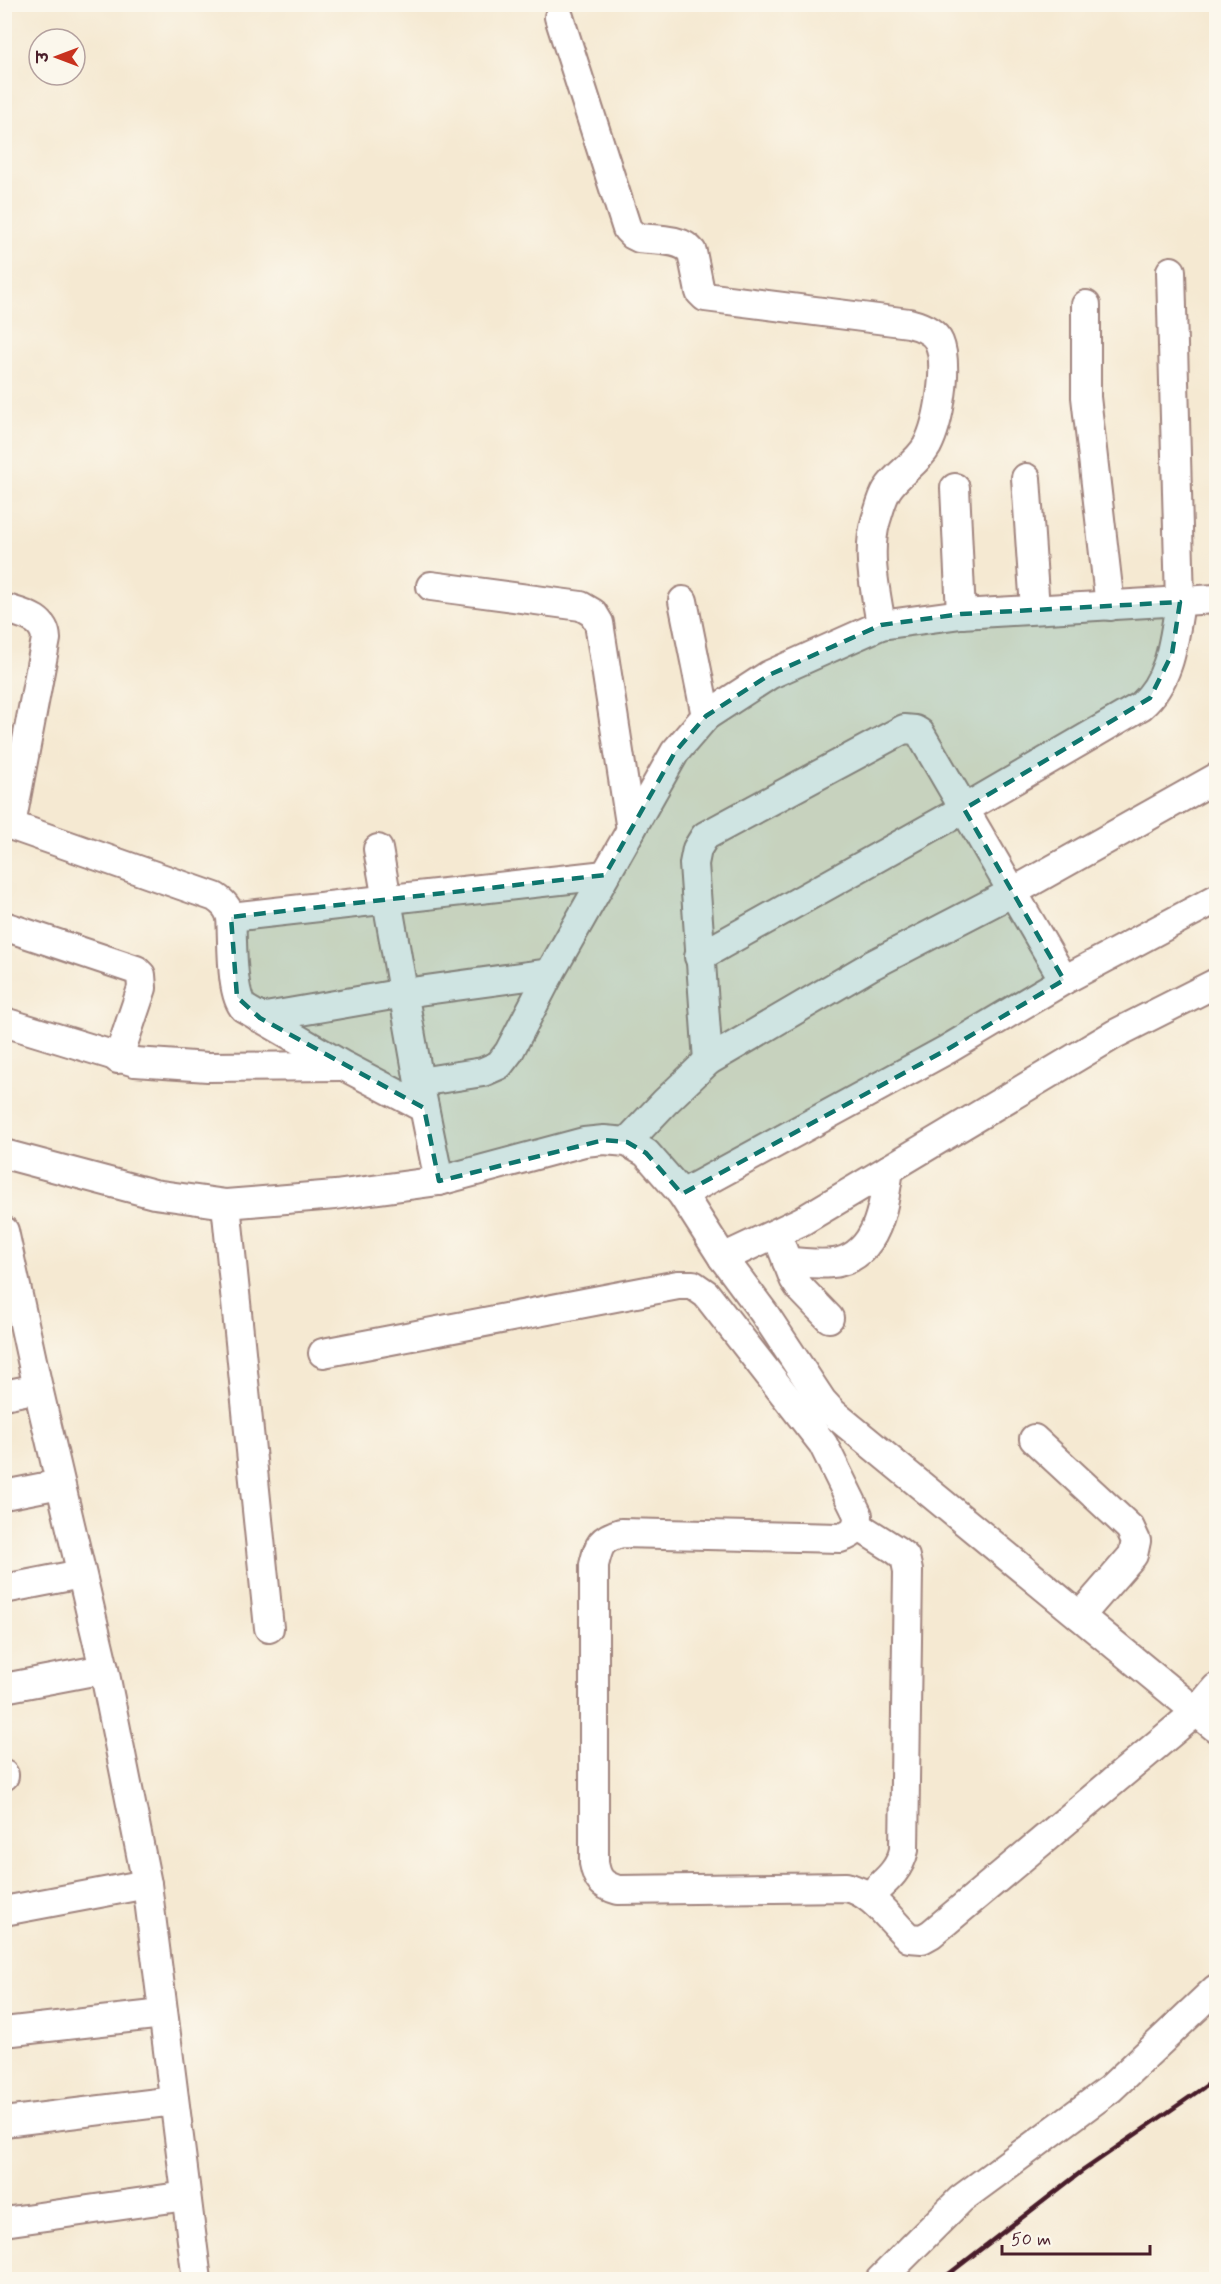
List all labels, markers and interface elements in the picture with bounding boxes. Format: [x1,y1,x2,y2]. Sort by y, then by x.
north arrow [27,27,87,87]
text: उ [33,50,54,64]
scale bar [1002,2218,1150,2256]
text: 50 m [1011,2228,1051,2252]

